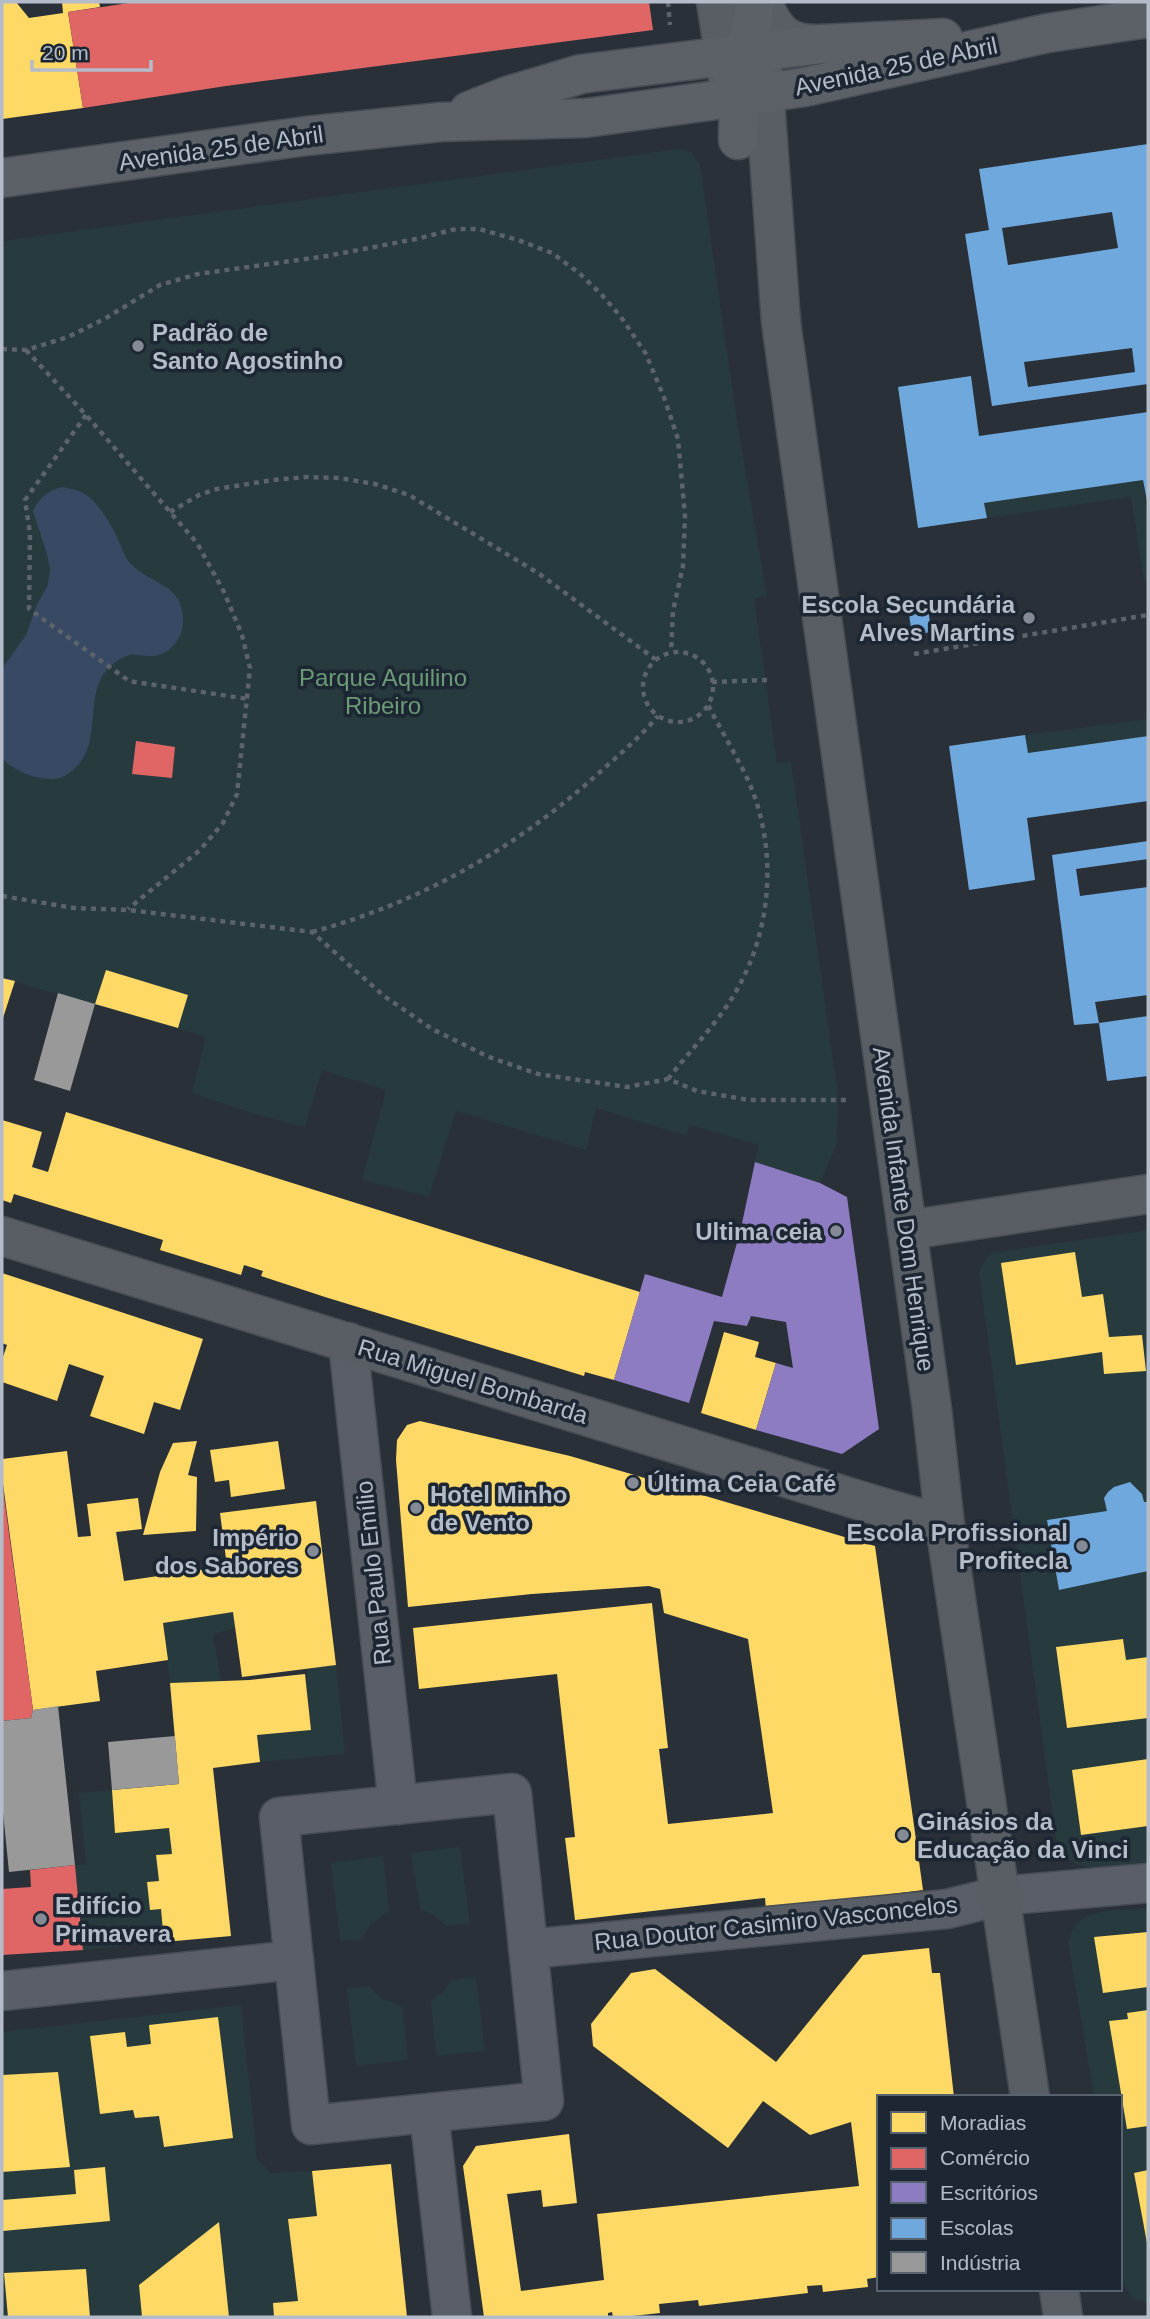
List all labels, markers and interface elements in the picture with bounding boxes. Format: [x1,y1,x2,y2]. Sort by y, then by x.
scale bar [32,28,150,72]
street label: Avenida 25 de Abril [792,31,1000,101]
text: 20 m [42,41,89,64]
street label: Avenida 25 de Abril [117,120,325,176]
place label: Padrão de Santo Agostinho [152,319,343,374]
marker: Padrão de Santo Agostinho [130,338,146,354]
place label: Escola Secundária Alves Martins [802,591,1016,646]
marker: Escola Secundária Alves Martins [1021,610,1037,626]
park label: Parque Aquilino Ribeiro [299,664,467,719]
street label: Avenida Infante Dom Henrique [868,1045,940,1373]
place label: Ultima ceia [695,1218,823,1245]
marker: Ultima ceia [828,1223,844,1239]
street label: Rua Miguel Bombarda [355,1333,592,1429]
place label: Última Ceia Café [647,1470,836,1497]
marker: Última Ceia Café [625,1475,641,1491]
street label: Rua Paulo Emílio [350,1479,396,1667]
place label: Hotel Minho de Vento [430,1481,567,1536]
marker: Hotel Minho de Vento [408,1500,424,1516]
place label: Escola Profissional Profitecla [847,1519,1069,1574]
place label: Império dos Sabores [155,1524,299,1579]
marker: Escola Profissional Profitecla [1074,1538,1090,1554]
marker: Império dos Sabores [305,1543,321,1559]
place label: Ginásios da Educação da Vinci [917,1808,1129,1863]
marker: Ginásios da Educação da Vinci [895,1827,911,1843]
street label: Rua Doutor Casimiro Vasconcelos [593,1890,959,1956]
place label: Edifício Primavera [55,1892,172,1947]
marker: Edifício Primavera [33,1911,49,1927]
legend [877,2095,1122,2291]
text: Moradias [940,2111,1026,2134]
text: Comércio [940,2146,1030,2169]
text: Escritórios [940,2181,1038,2204]
text: Escolas [940,2216,1014,2239]
text: Indústria [940,2251,1021,2274]

